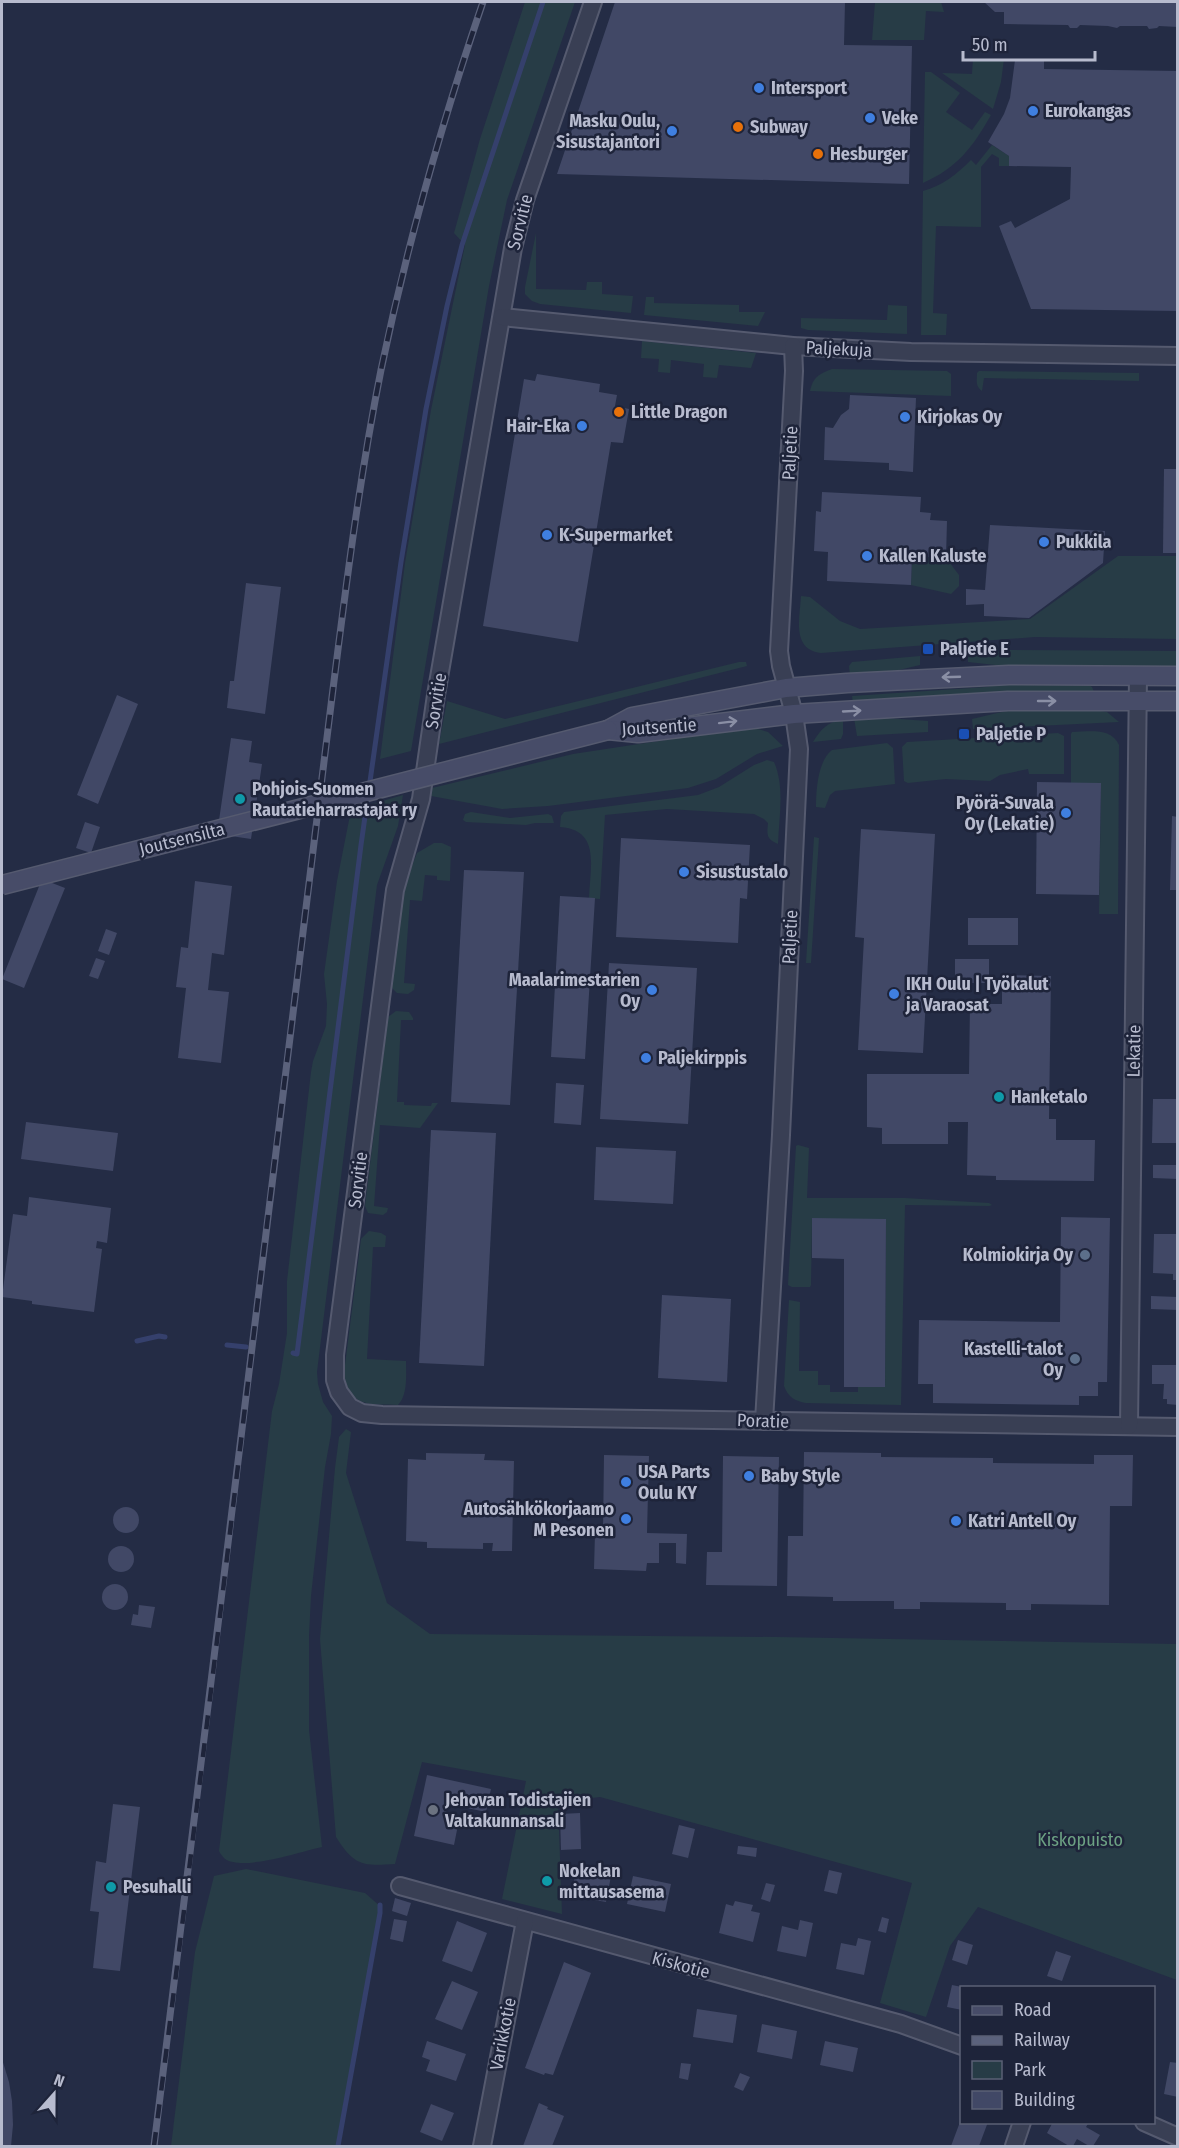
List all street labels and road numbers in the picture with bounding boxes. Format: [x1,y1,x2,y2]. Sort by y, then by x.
street label: Sorvitie [502,192,538,252]
street label: Paljekuja [805,336,873,362]
street label: Paljetie [778,425,802,481]
street label: Sorvitie [421,671,451,731]
street label: Joutsentie [621,713,697,741]
street label: Joutsensilta [137,818,227,860]
street label: Paljetie [778,909,802,965]
street label: Lekatie [1123,1024,1145,1078]
street label: Sorvitie [344,1150,372,1209]
street label: Poratie [737,1409,790,1433]
street label: Kiskotie [650,1947,712,1983]
street label: Varikkotie [485,1996,521,2072]

